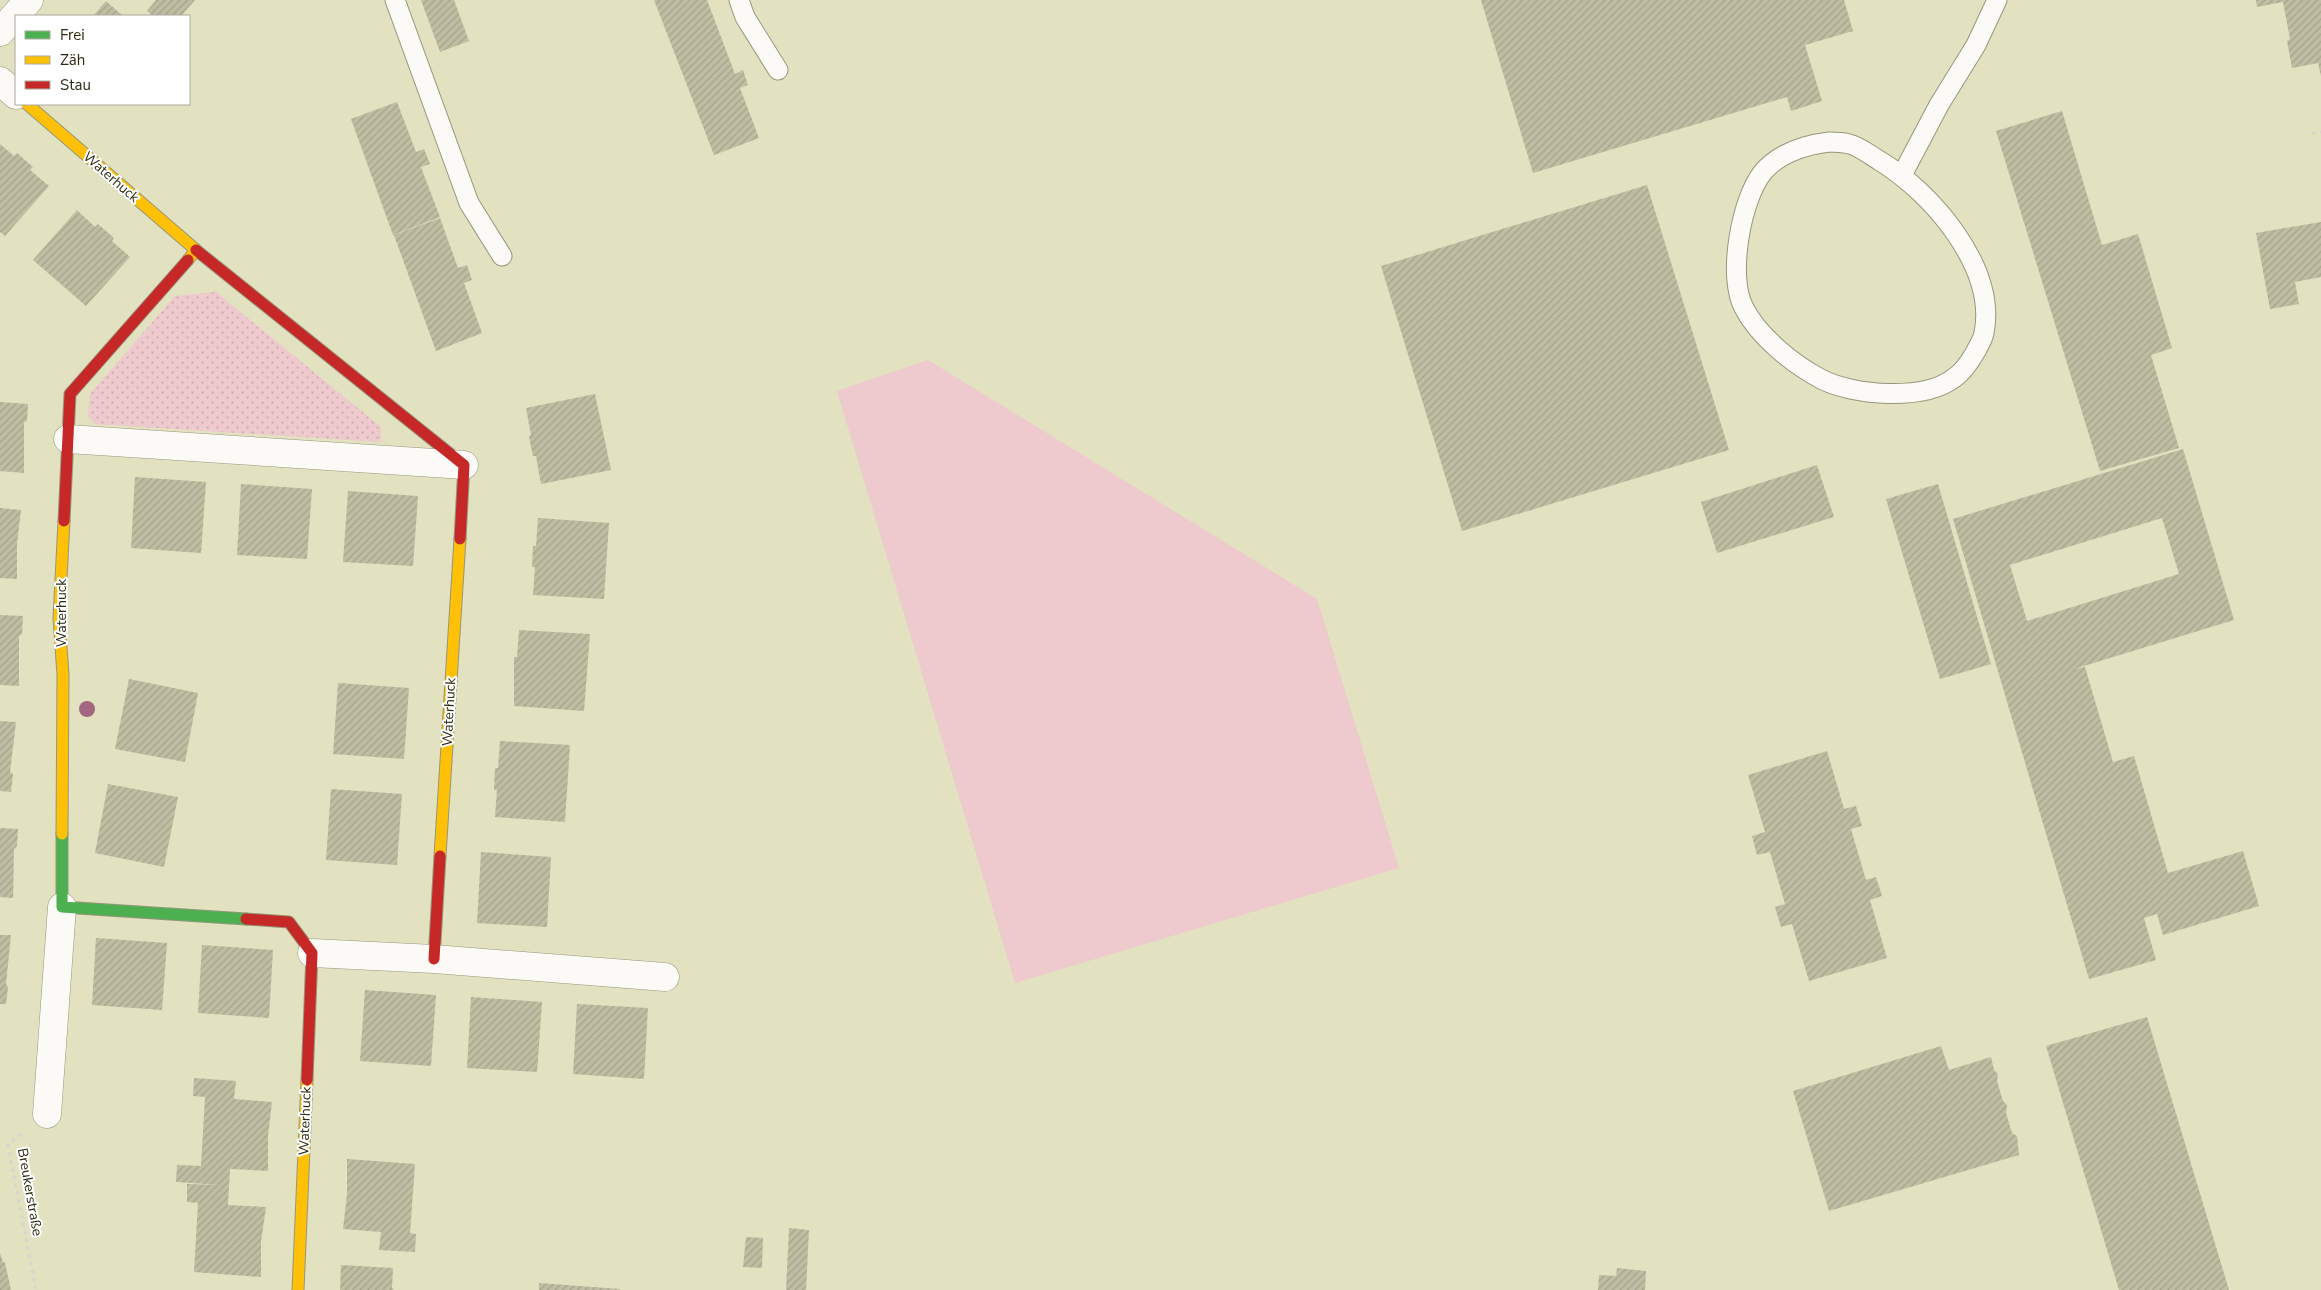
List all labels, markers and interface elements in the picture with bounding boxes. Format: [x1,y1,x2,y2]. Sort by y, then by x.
legend [15,15,190,105]
text: Frei [60,25,85,45]
text: Zäh [60,50,85,70]
text: Stau [60,75,91,95]
street label: Waterhuck [79,147,144,207]
street label: Waterhuck [52,578,71,647]
street label: Waterhuck [438,676,460,747]
street label: Waterhuck [294,1085,316,1156]
street label: Breukerstraße [13,1147,47,1237]

